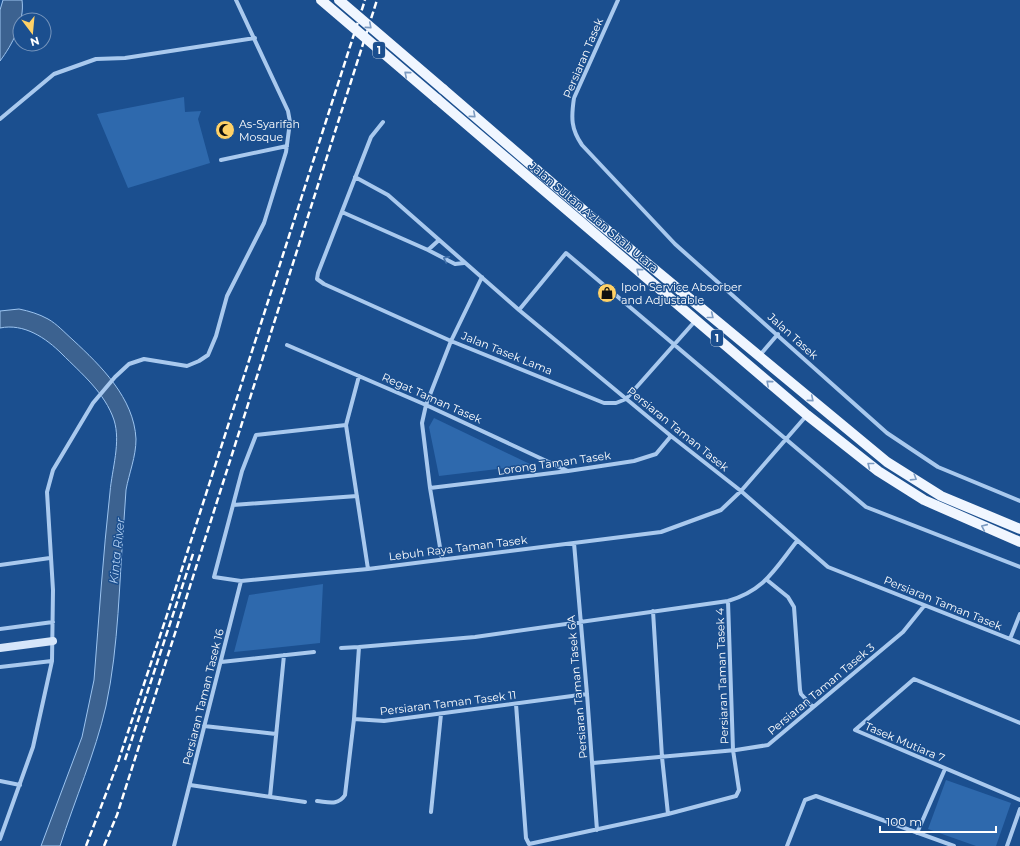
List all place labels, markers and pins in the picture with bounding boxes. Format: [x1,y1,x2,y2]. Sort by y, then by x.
place label: As-Syarifah Mosque [239,117,300,144]
mosque icon: As-Syarifah Mosque [214,119,236,141]
place label: Ipoh Service Absorber and Adjustable [621,280,742,307]
shop icon: Ipoh Service Absorber and Adjustable [596,282,618,304]

